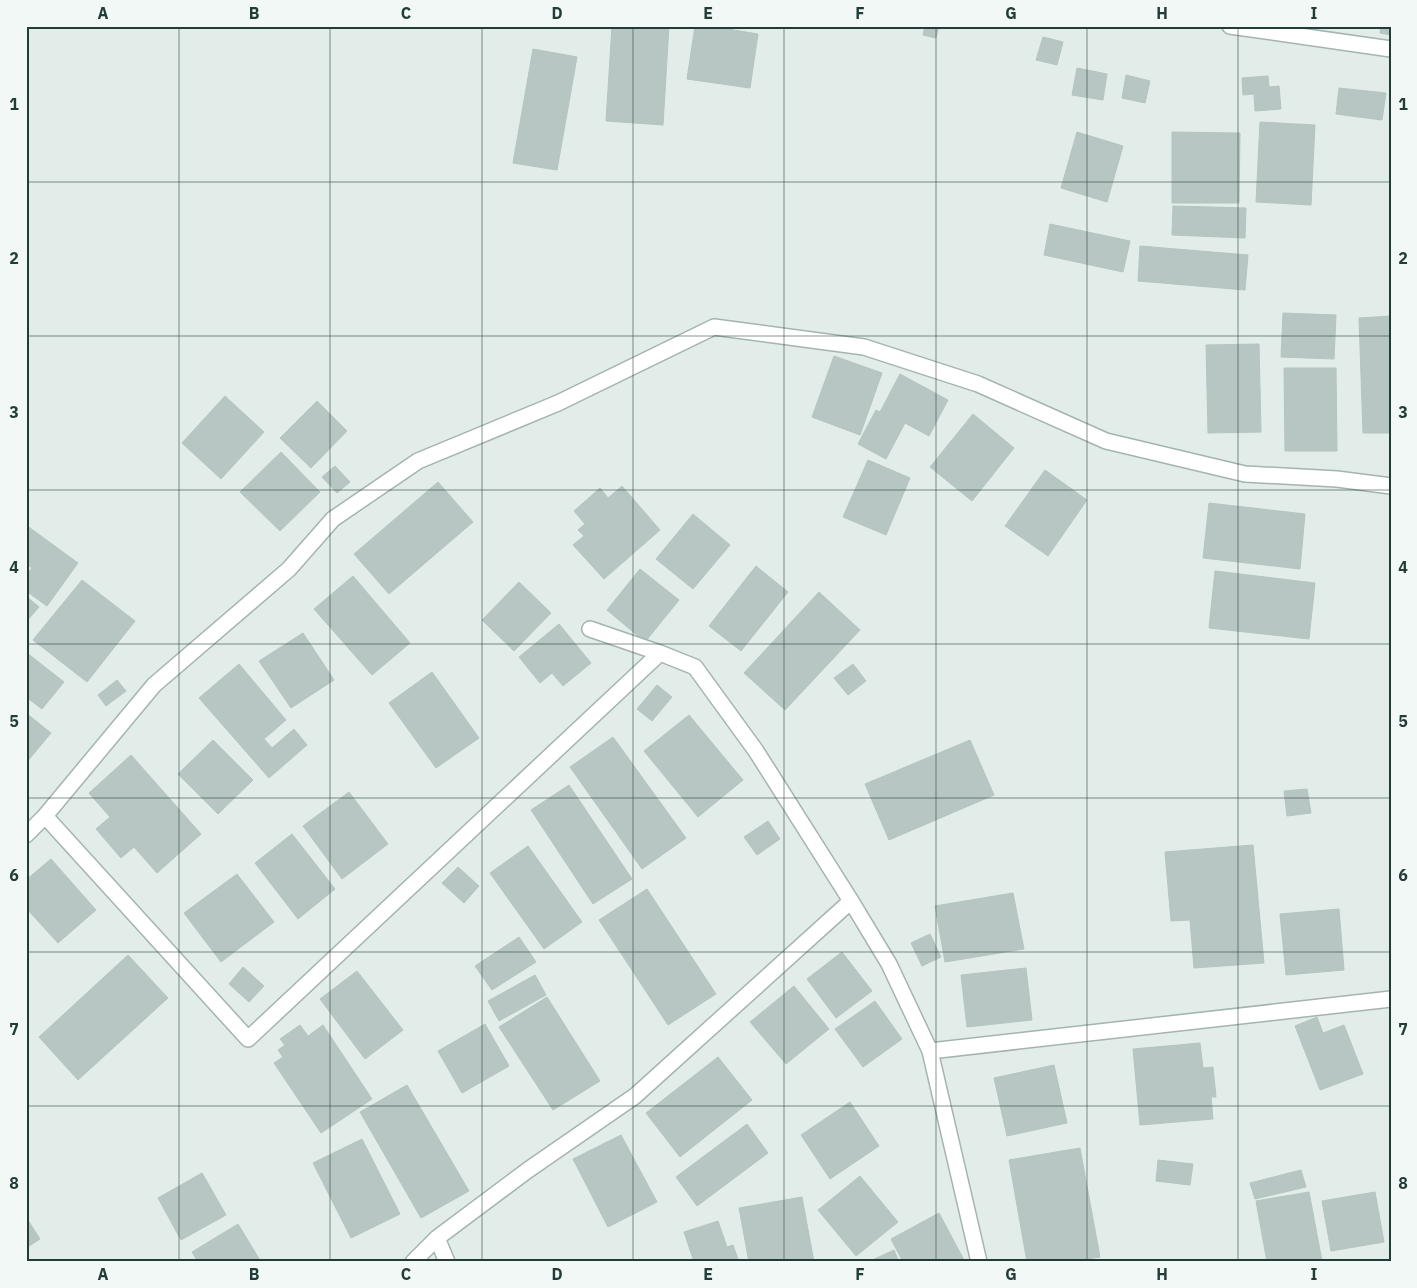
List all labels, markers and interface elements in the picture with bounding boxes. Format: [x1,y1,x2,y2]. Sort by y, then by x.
text: A [98,3,109,23]
text: B [249,3,260,23]
text: C [401,3,411,23]
text: D [551,3,563,23]
text: E [703,3,713,23]
text: F [855,3,865,23]
text: G [1005,3,1017,23]
text: H [1156,3,1168,23]
text: I [1311,3,1318,23]
text: 1 [9,94,19,114]
text: 1 [1398,94,1408,114]
text: 2 [9,248,19,268]
text: 2 [1398,248,1408,268]
text: 3 [9,402,19,422]
text: 3 [1398,402,1408,422]
text: 4 [9,557,19,577]
text: 4 [1398,557,1408,577]
text: 5 [9,711,19,731]
text: 5 [1398,711,1408,731]
text: 6 [9,865,19,885]
text: 6 [1398,865,1408,885]
text: 7 [9,1019,19,1039]
text: 7 [1398,1019,1408,1039]
text: 8 [9,1173,19,1193]
text: 8 [1398,1173,1408,1193]
text: A [98,1264,109,1284]
text: B [249,1264,260,1284]
text: C [401,1264,411,1284]
text: D [551,1264,563,1284]
text: E [703,1264,713,1284]
text: F [855,1264,865,1284]
text: G [1005,1264,1017,1284]
text: H [1156,1264,1168,1284]
text: I [1311,1264,1318,1284]

